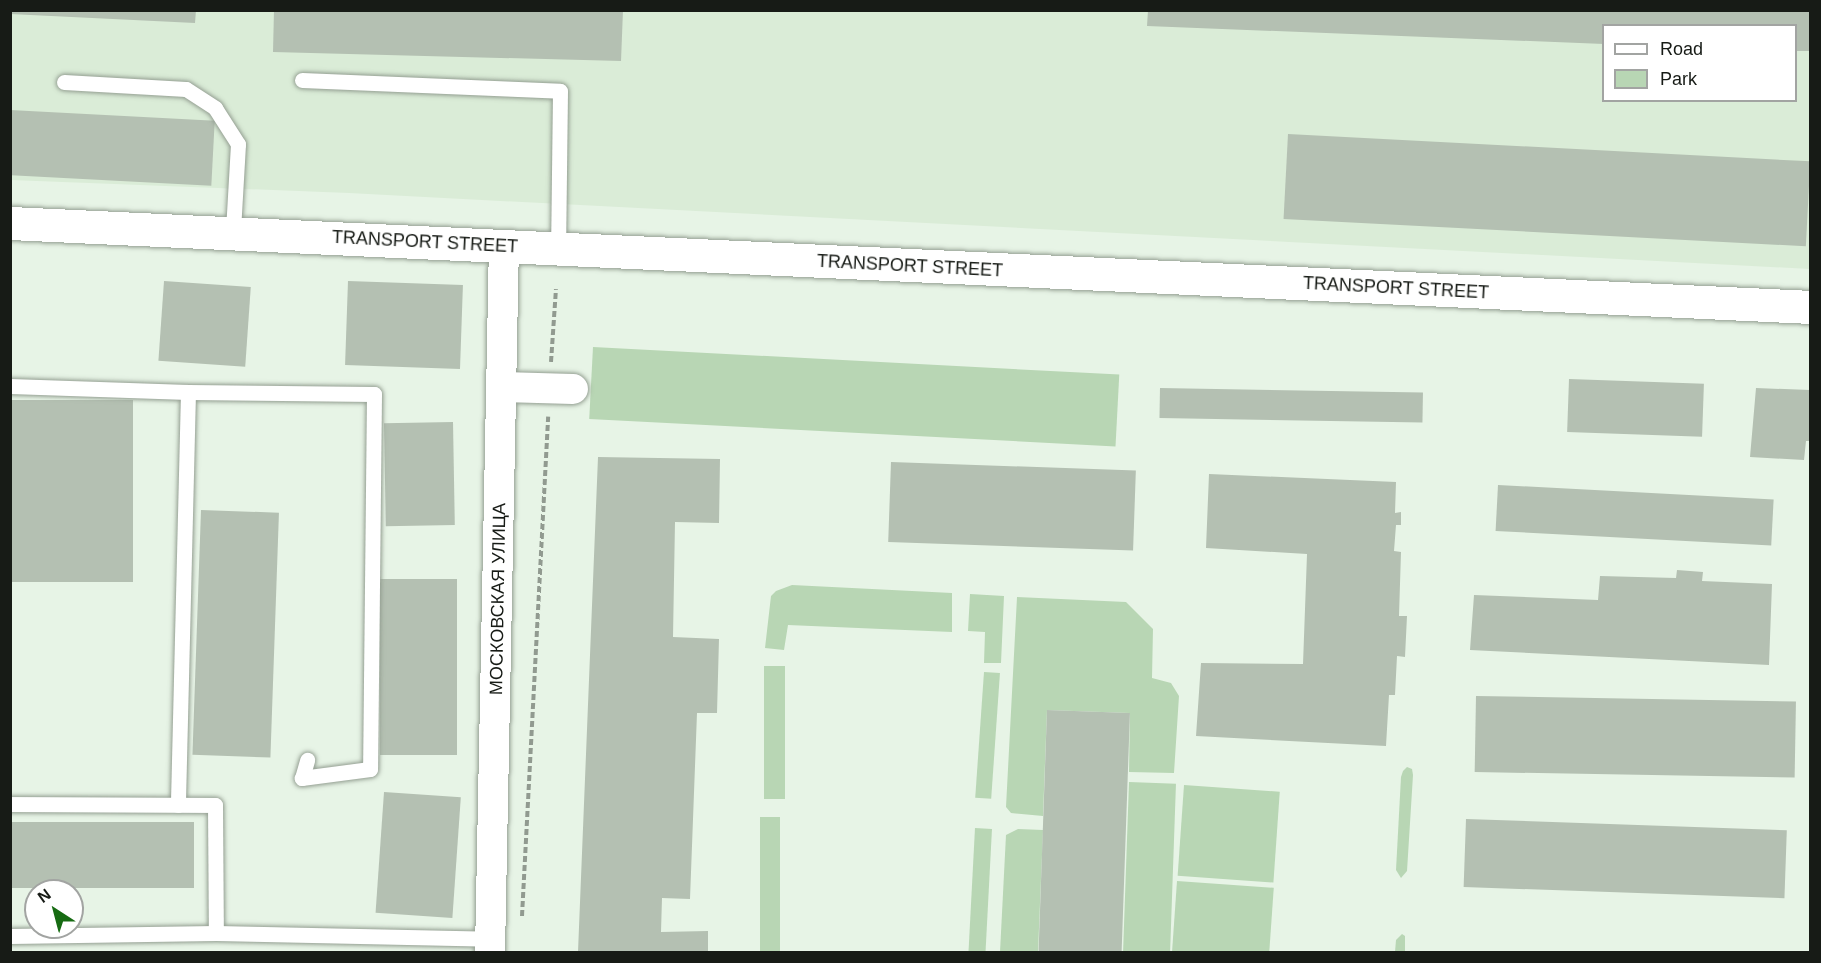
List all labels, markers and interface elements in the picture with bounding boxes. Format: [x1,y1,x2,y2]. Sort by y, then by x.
legend [1602,24,1797,102]
text: Road [1660,39,1703,59]
text: Park [1660,69,1697,89]
street label: TRANSPORT STREET [331,226,519,258]
street label: TRANSPORT STREET [816,250,1004,282]
street label: TRANSPORT STREET [1302,272,1490,304]
street label: МОСКОВСКАЯ УЛИЦА [486,503,510,695]
north arrow [24,879,84,939]
text: N [35,885,54,906]

